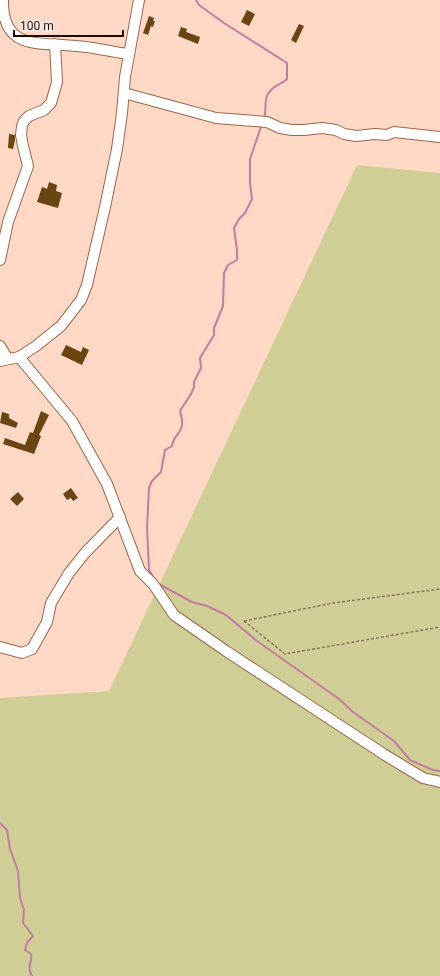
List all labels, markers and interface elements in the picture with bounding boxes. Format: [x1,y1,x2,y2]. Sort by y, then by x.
scale bar [14,12,123,38]
text: 100 m [20,19,54,33]

